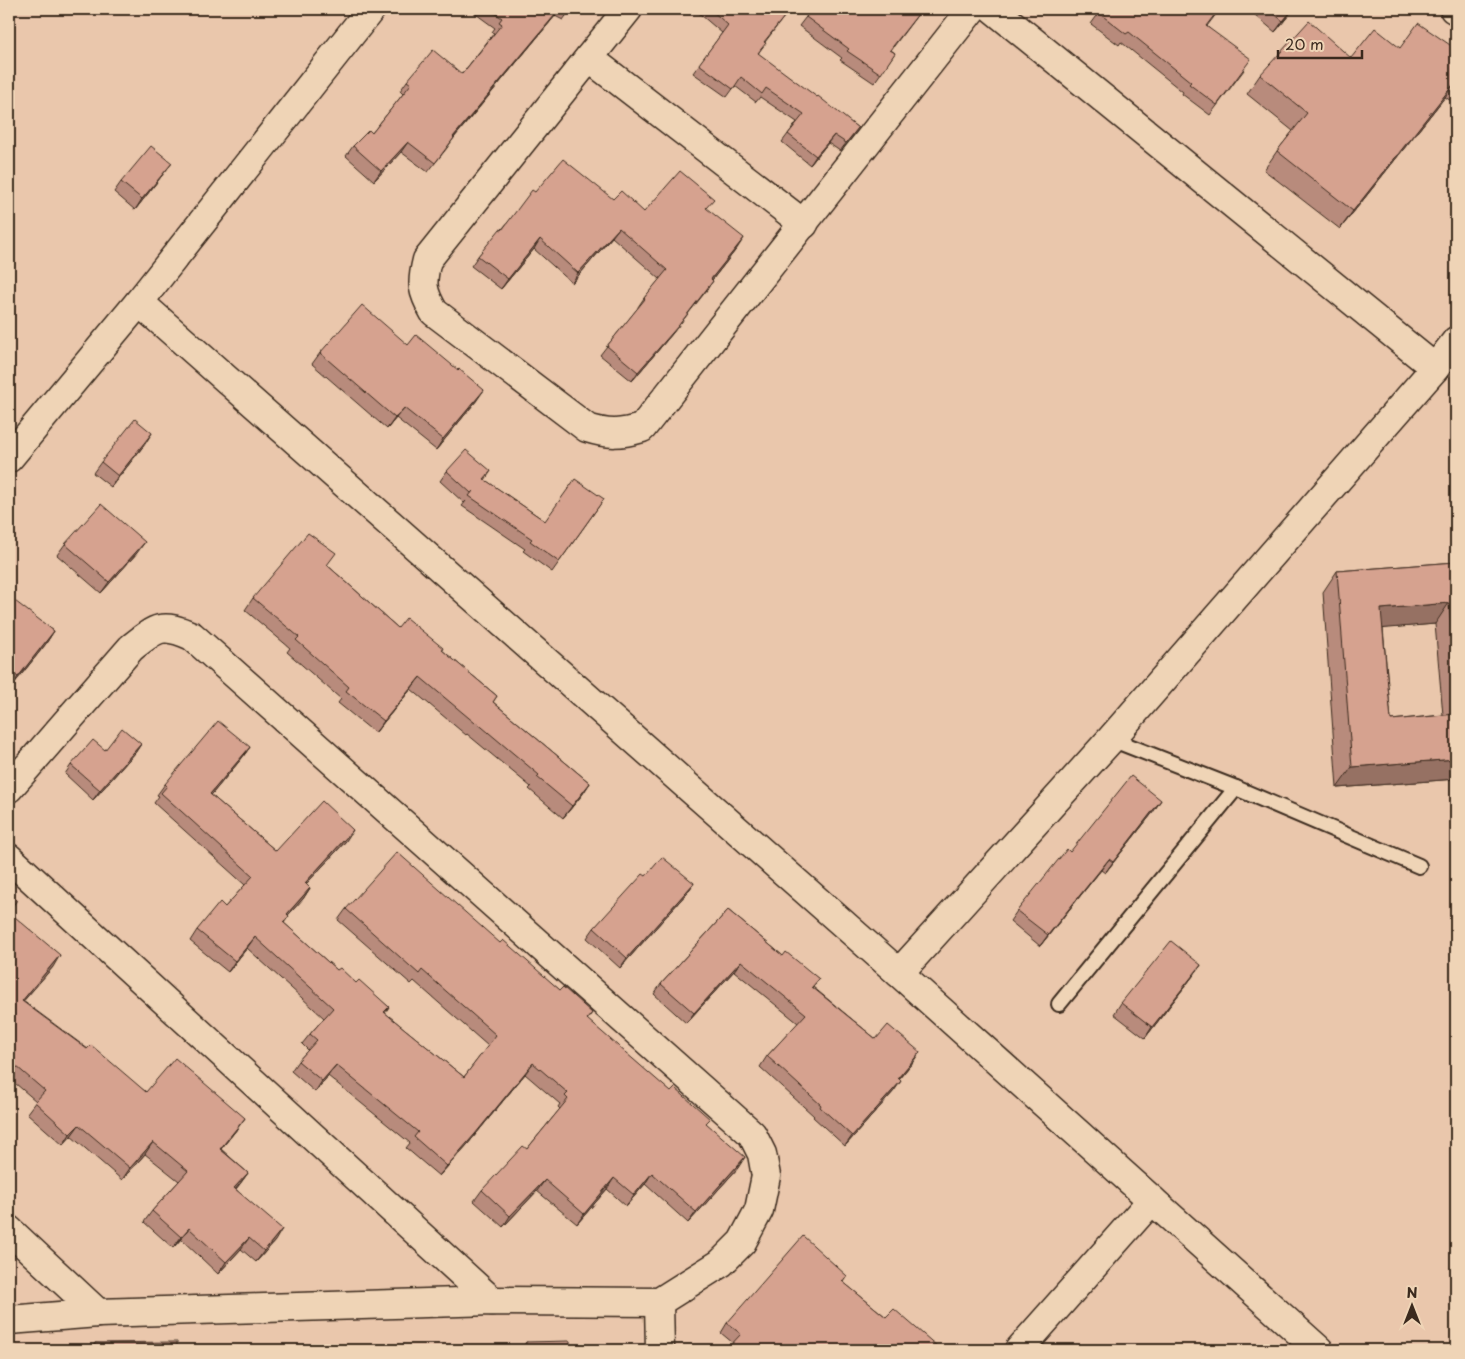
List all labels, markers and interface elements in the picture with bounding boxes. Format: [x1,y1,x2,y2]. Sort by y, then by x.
scale bar [1278,28,1361,60]
text: 20 m [1285,32,1324,55]
north arrow [1388,1282,1438,1332]
text: N [1406,1282,1418,1303]

